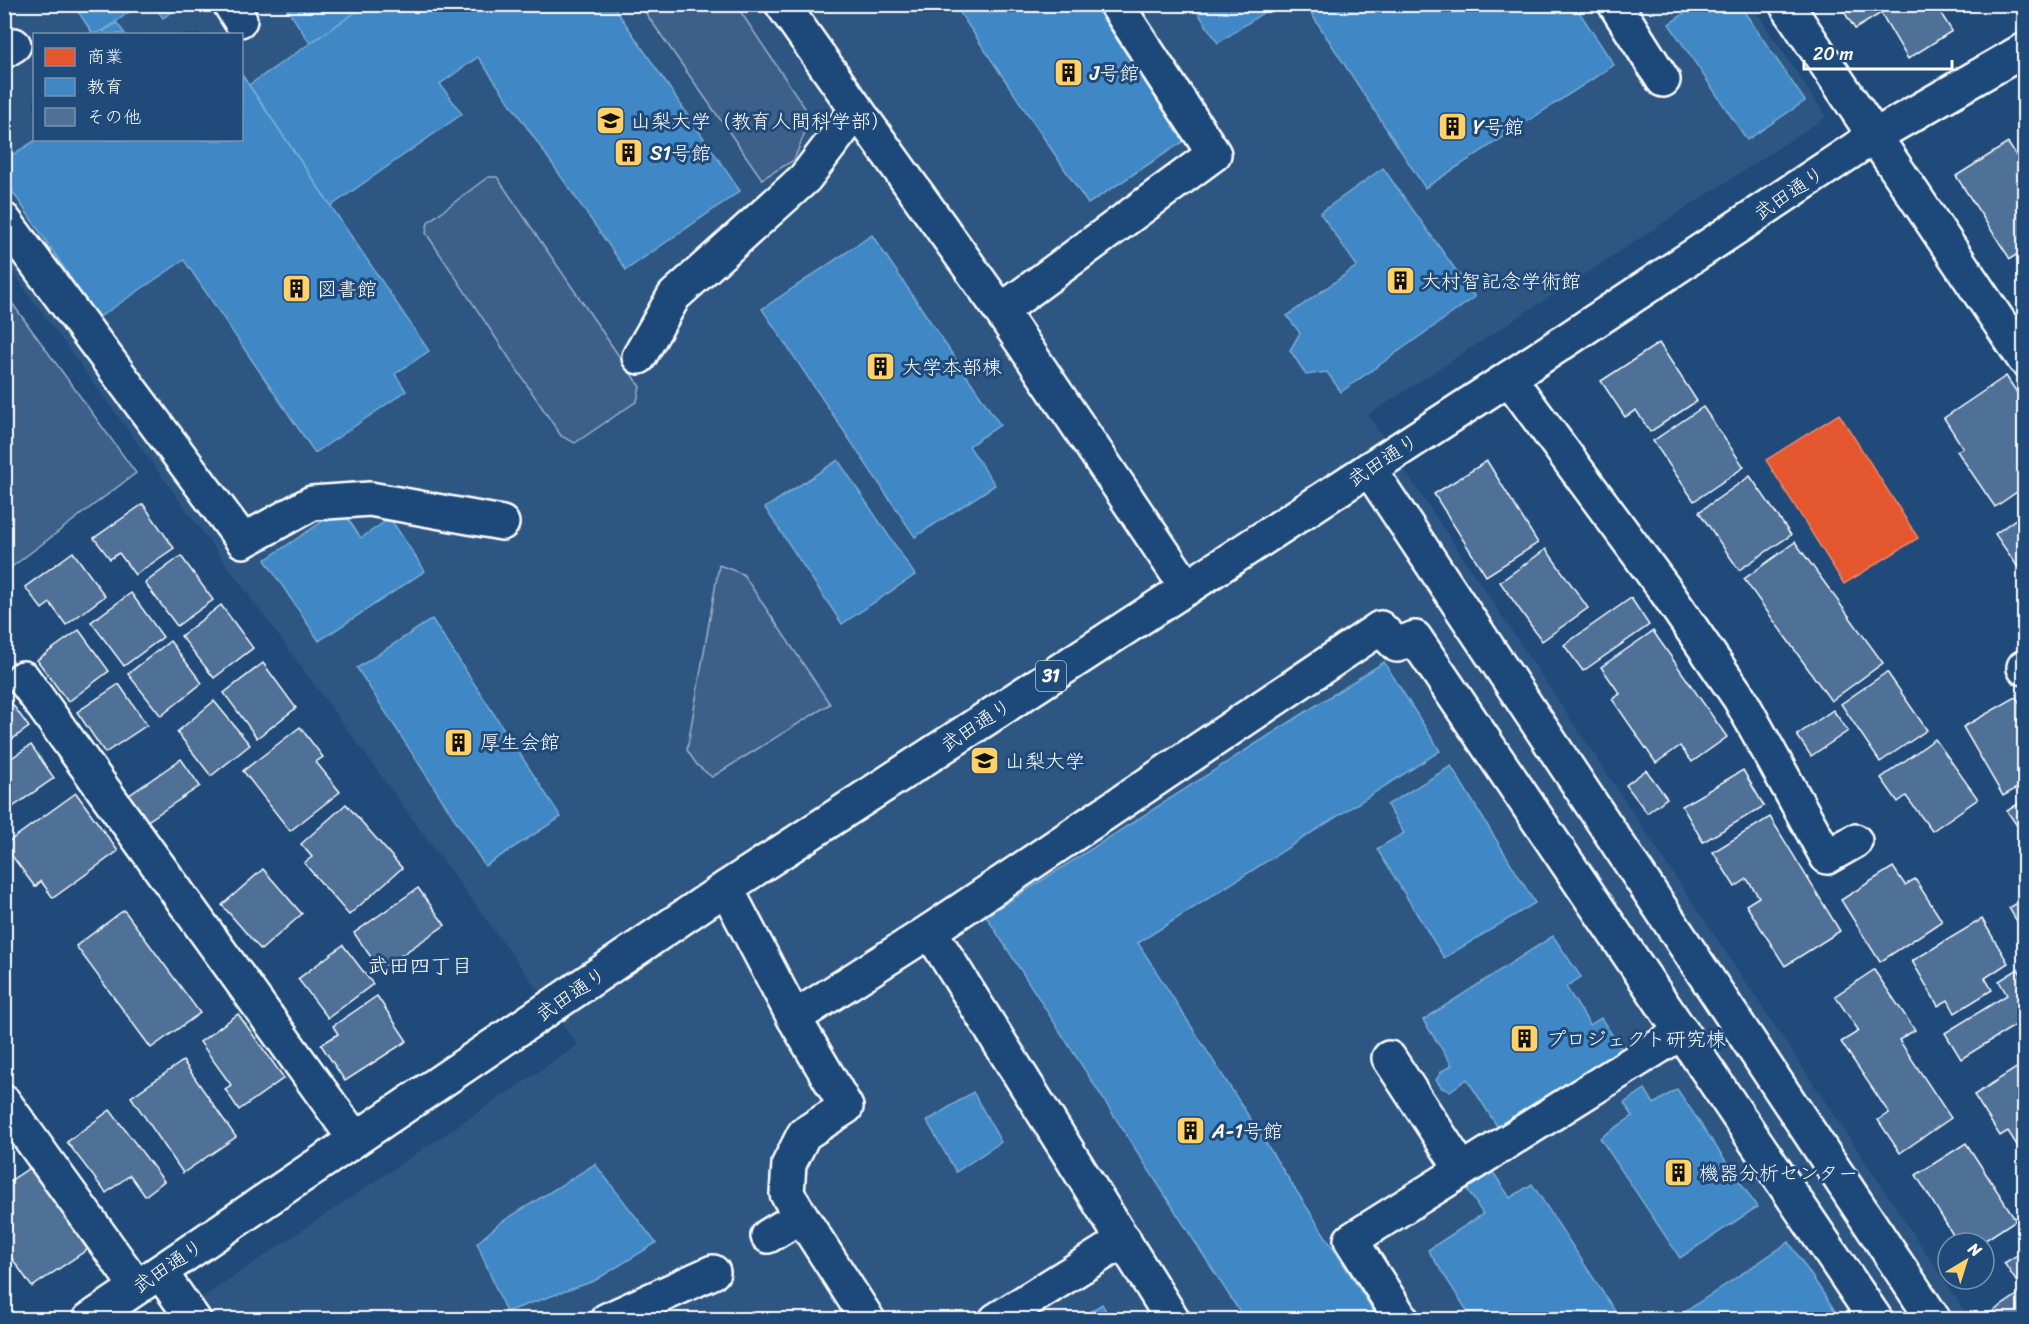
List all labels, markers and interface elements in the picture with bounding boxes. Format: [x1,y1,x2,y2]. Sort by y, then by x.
legend [33,33,243,141]
scale bar [1804,33,1952,71]
text: 20 m [1813,38,1853,70]
text: 商業 [87,41,123,73]
place label: J号館 [1089,56,1139,91]
building icon: J号館 [1053,57,1085,89]
text: 教育 [87,71,123,103]
text: その他 [87,101,141,133]
place label: 山梨大学（教育人間科学部） [631,104,891,139]
school or university icon: 山梨大学（教育人間科学部） [594,105,626,137]
place label: Y号館 [1473,110,1524,145]
building icon: Y号館 [1436,111,1468,143]
place label: S1号館 [650,136,711,171]
building icon: S1号館 [613,137,645,169]
street label: 武田通り [1746,157,1832,230]
place label: 大村智記念学術館 [1421,264,1581,299]
building icon: 大村智記念学術館 [1384,265,1416,297]
place label: 図書館 [317,272,377,307]
building icon: 図書館 [280,273,312,305]
place label: 大学本部棟 [902,350,1002,385]
building icon: 大学本部棟 [865,351,897,383]
street label: 武田通り [1340,424,1426,497]
road number: 31 [1036,661,1066,691]
street label: 武田通り [933,689,1019,762]
place label: 厚生会館 [480,725,560,760]
building icon: 厚生会館 [443,726,475,758]
place label: 山梨大学 [1005,744,1085,779]
school or university icon: 山梨大学 [968,745,1000,777]
district label: 武田四丁目 [368,947,473,985]
street label: 武田通り [528,958,614,1031]
place label: プロジェクト研究棟 [1546,1022,1726,1057]
building icon: プロジェクト研究棟 [1509,1023,1541,1055]
place label: A-1号館 [1211,1114,1283,1149]
building icon: A-1号館 [1175,1115,1207,1147]
place label: 機器分析センター [1699,1156,1858,1191]
building icon: 機器分析センター [1662,1157,1694,1189]
street label: 武田通り [125,1230,211,1303]
north arrow [1936,1231,1996,1291]
text: N [1961,1234,1989,1265]

